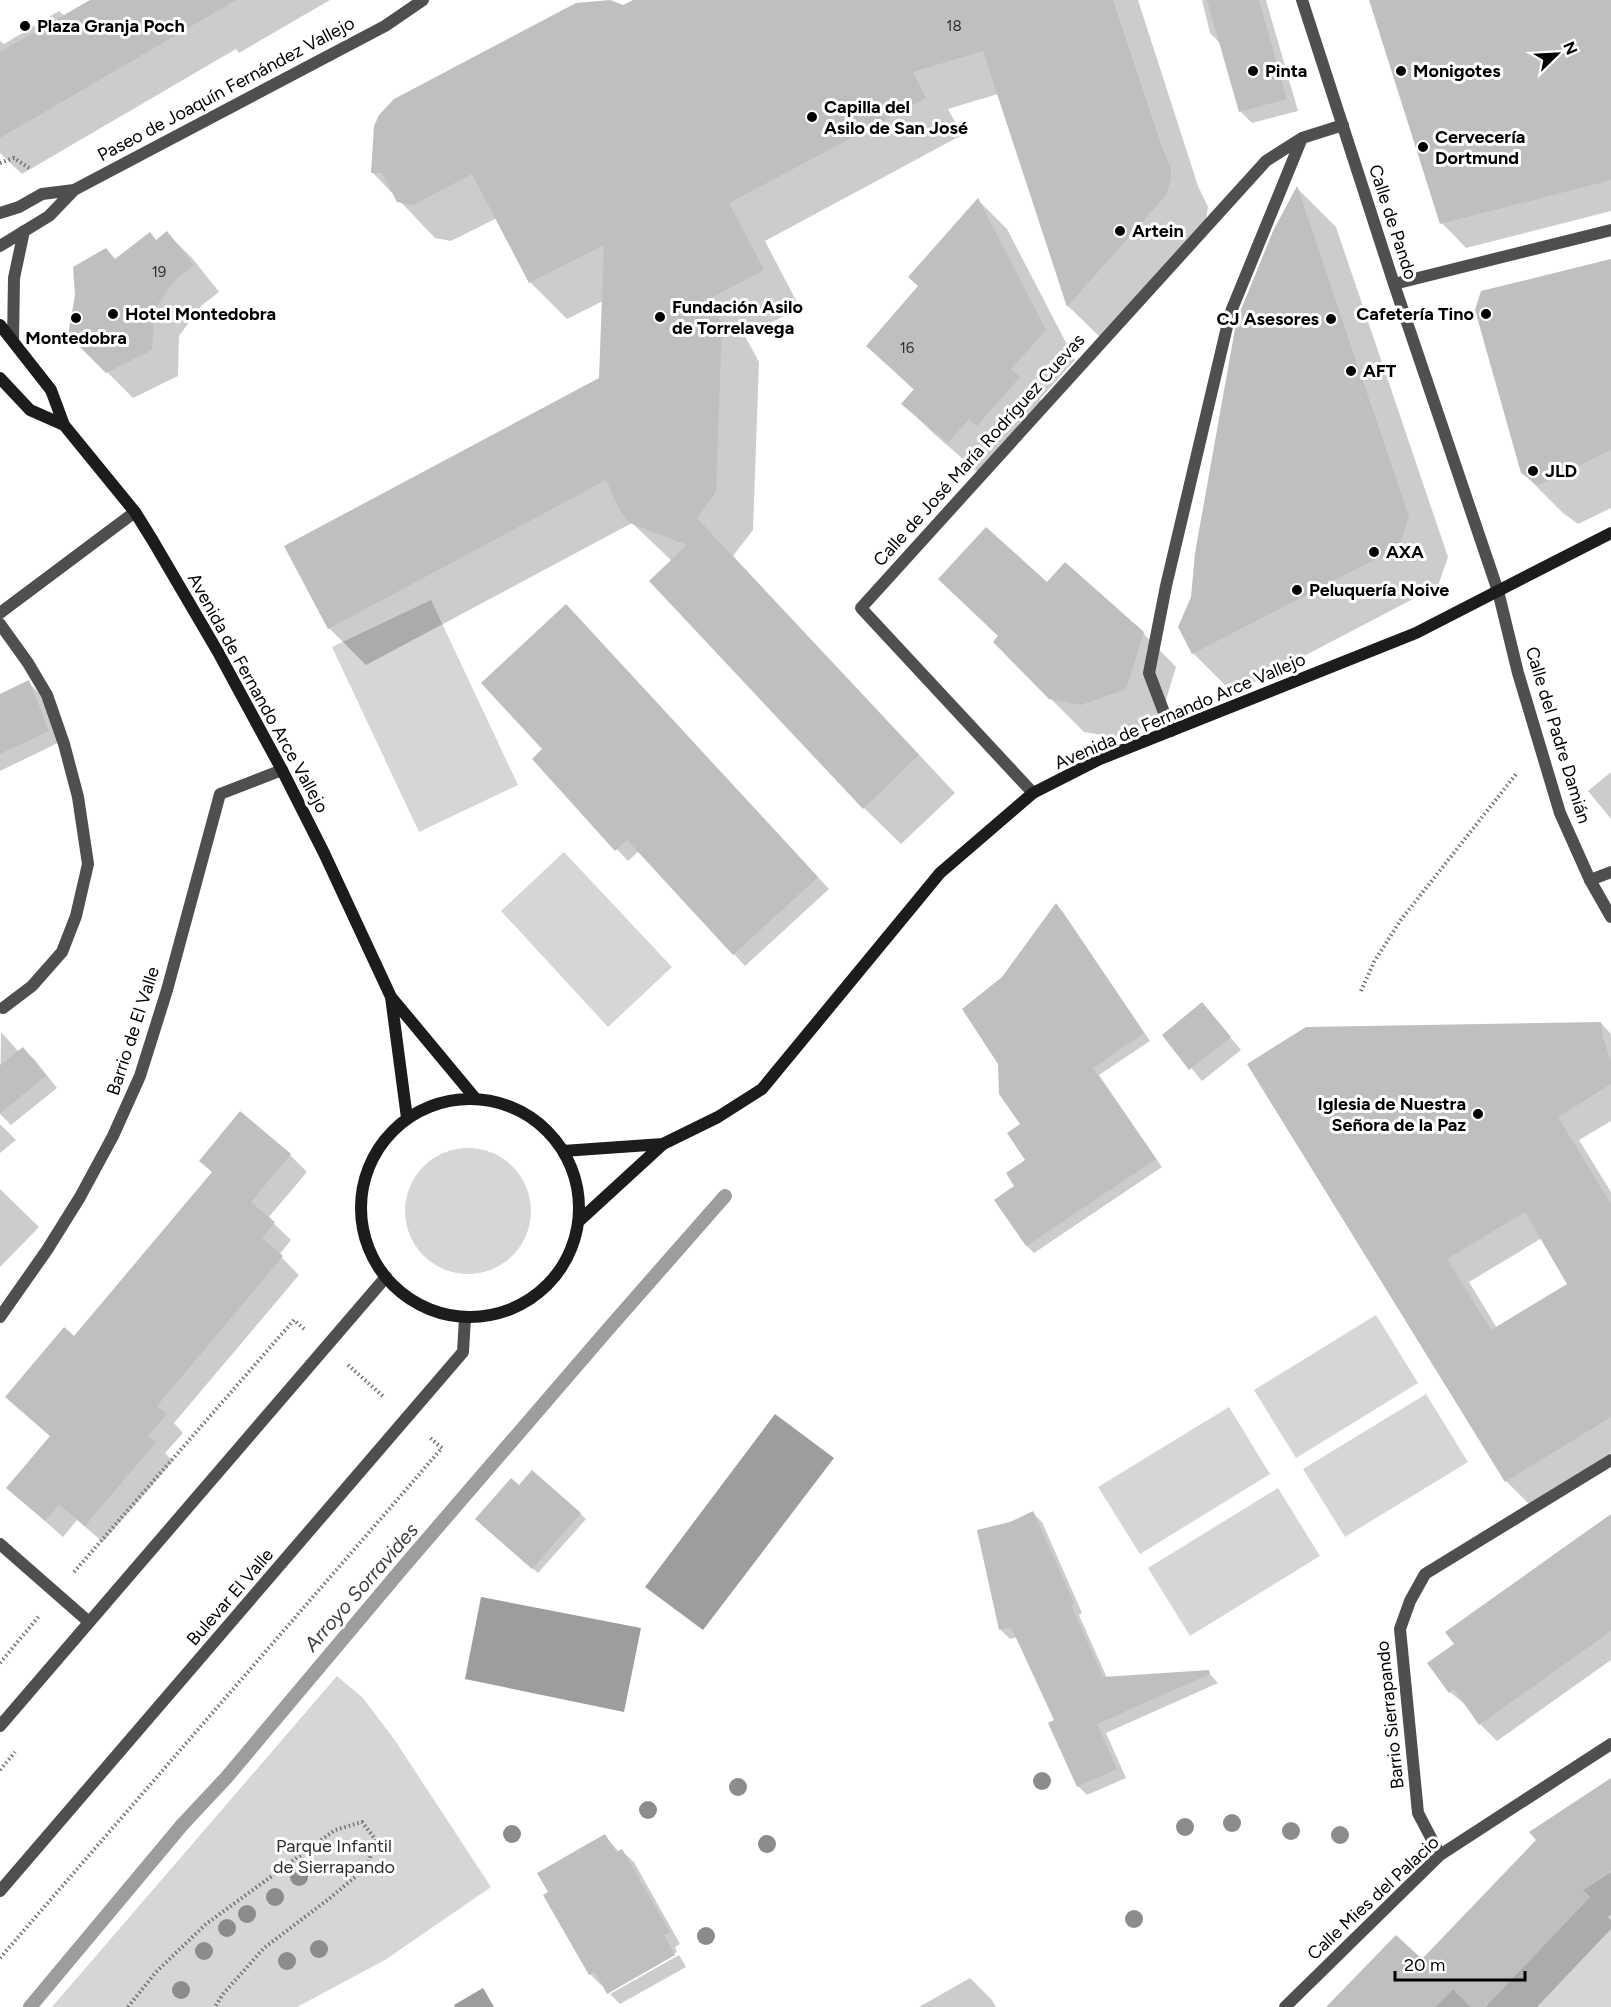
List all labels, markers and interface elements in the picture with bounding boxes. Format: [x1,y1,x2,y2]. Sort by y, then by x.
street label: Paseo de Joaquín Fernández Vallejo [94,12,358,166]
place label: Plaza Granja Poch [37,15,185,37]
house number: 18 [946,17,962,35]
marker: Plaza Granja Poch [18,19,32,33]
north arrow [1527,24,1587,84]
text: N [1559,39,1581,58]
place label: Pinta [1265,60,1307,82]
place label: Monigotes [1413,60,1501,82]
marker: Pinta [1246,64,1260,78]
marker: Monigotes [1394,64,1408,78]
place label: Capilla del Asilo de San José [824,96,968,139]
marker: Capilla del Asilo de San José [805,110,819,124]
place label: Cervecería Dortmund [1435,126,1525,169]
marker: Cervecería Dortmund [1416,140,1430,154]
street label: Calle de Pando [1364,162,1422,282]
place label: Artein [1132,220,1184,242]
marker: Artein [1113,224,1127,238]
house number: 19 [152,263,166,281]
place label: Fundación Asilo de Torrelavega [672,296,803,339]
place label: Hotel Montedobra [125,303,276,325]
place label: Cafetería Tino [1356,303,1474,325]
marker: Hotel Montedobra [106,307,120,321]
marker: Cafetería Tino [1479,307,1493,321]
place label: CJ Asesores [1216,308,1320,330]
marker: Fundación Asilo de Torrelavega [653,310,667,324]
marker: Montedobra [69,311,83,325]
marker: CJ Asesores [1324,312,1338,326]
place label: Montedobra [25,327,127,349]
street label: Calle de José María Rodríguez Cuevas [869,329,1089,571]
house number: 16 [900,339,915,357]
place label: AFT [1363,360,1397,382]
marker: AFT [1344,364,1358,378]
place label: JLD [1545,460,1577,482]
marker: JLD [1526,464,1540,478]
place label: AXA [1386,541,1424,563]
marker: AXA [1367,545,1381,559]
street label: Avenida de Fernando Arce Vallejo [183,569,333,817]
place label: Peluquería Noive [1309,579,1449,601]
marker: Peluquería Noive [1290,583,1304,597]
street label: Calle del Padre Damián [1521,644,1595,826]
street label: Avenida de Fernando Arce Vallejo [1051,648,1309,774]
street label: Barrio de El Valle [102,964,164,1098]
place label: Iglesia de Nuestra Señora de la Paz [1317,1093,1466,1136]
marker: Iglesia de Nuestra Señora de la Paz [1471,1107,1485,1121]
water label: Arroyo Sorravides [298,1518,424,1657]
street label: Bulevar El Valle [182,1544,278,1650]
street label: Barrio Sierrapando [1371,1640,1409,1790]
street label: Calle Mies del Palacio [1303,1831,1443,1965]
park label: Parque Infantil de Sierrapando [273,1835,395,1878]
scale bar [1395,1944,1526,1982]
text: 20 m [1404,1954,1445,1976]

